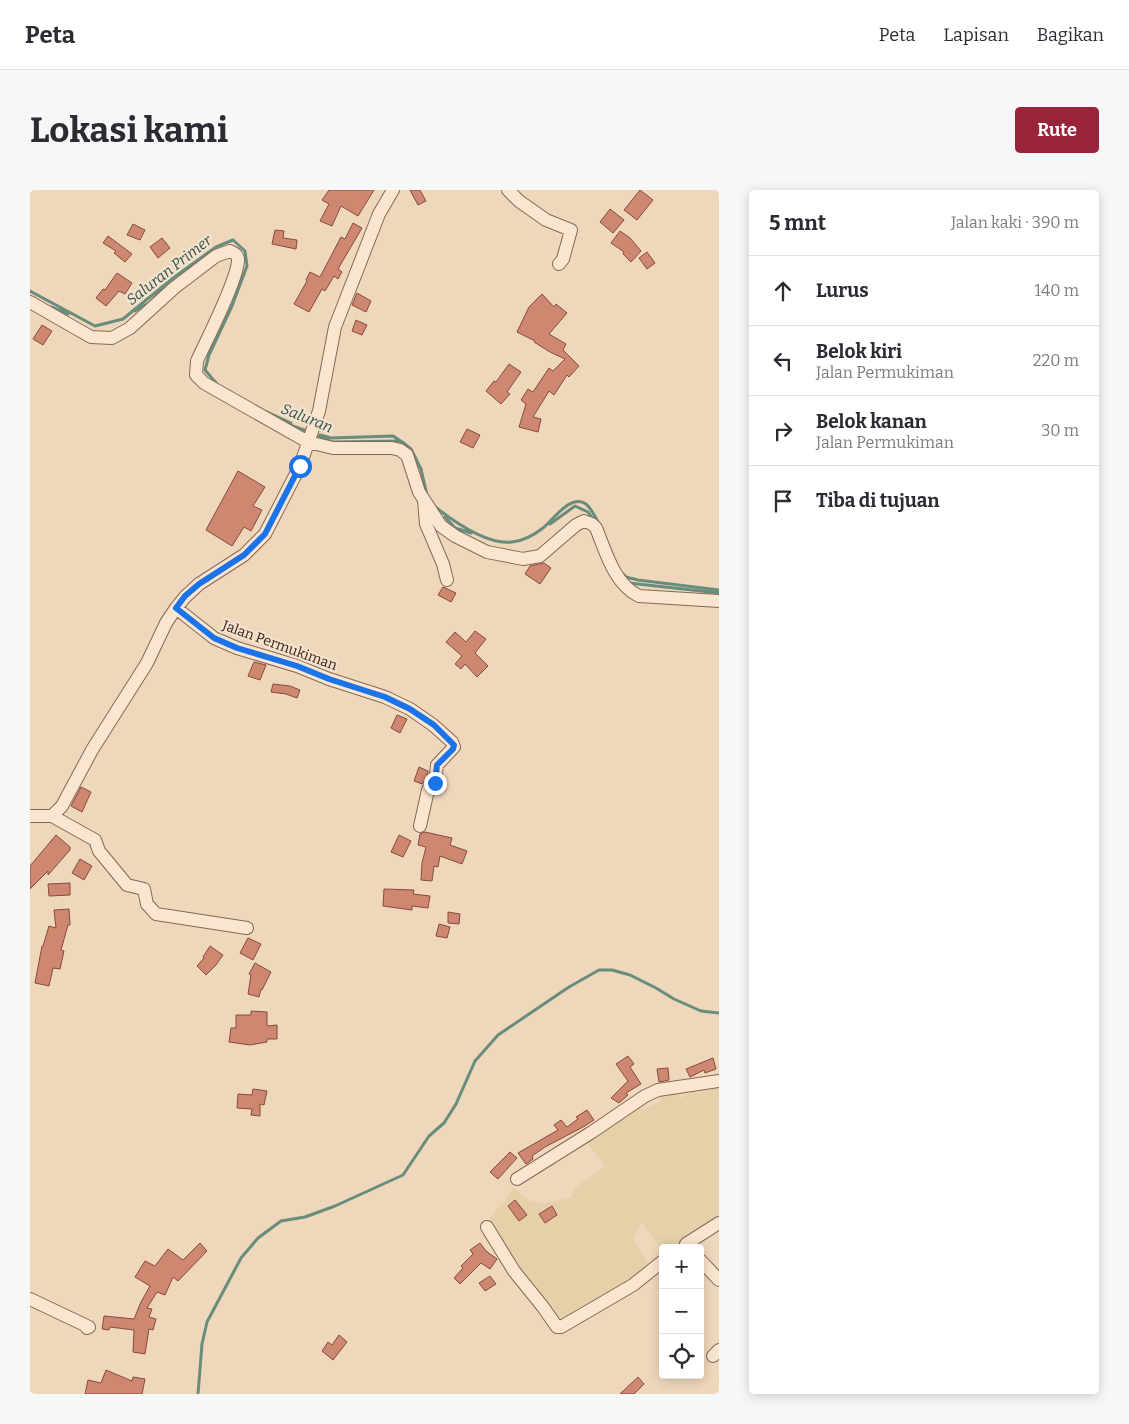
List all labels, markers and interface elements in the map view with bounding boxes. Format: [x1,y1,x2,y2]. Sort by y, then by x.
text: Peta [25,21,75,49]
text: Peta [879,24,915,46]
text: Lapisan [943,24,1009,46]
text: Bagikan [1037,24,1104,46]
button: Rute [1015,107,1099,153]
text: Lokasi kami [30,109,228,151]
text: 5 mnt [769,210,826,236]
text: Jalan kaki · 390 m [951,213,1079,232]
water label: Saluran Primer [123,231,216,309]
icon: ahead [769,277,797,305]
text: Lurus [816,279,869,302]
text: 140 m [1034,281,1079,300]
text: Belok kiri [816,340,902,363]
icon: left [769,347,797,375]
text: 220 m [1033,351,1079,370]
text: Jalan Permukiman [816,363,954,382]
water label: Saluran [279,400,335,436]
text: Belok kanan [816,410,927,433]
icon: right [769,417,797,445]
text: 30 m [1041,421,1079,440]
text: Jalan Permukiman [816,433,954,452]
route start [289,455,312,478]
icon: arrive [769,487,797,515]
text: Tiba di tujuan [816,489,940,512]
street label: Jalan Permukiman [219,616,340,674]
route end [424,772,447,795]
map controls [659,1244,704,1379]
button: + [659,1244,704,1289]
button: − [659,1289,704,1334]
button: locate [659,1334,704,1379]

